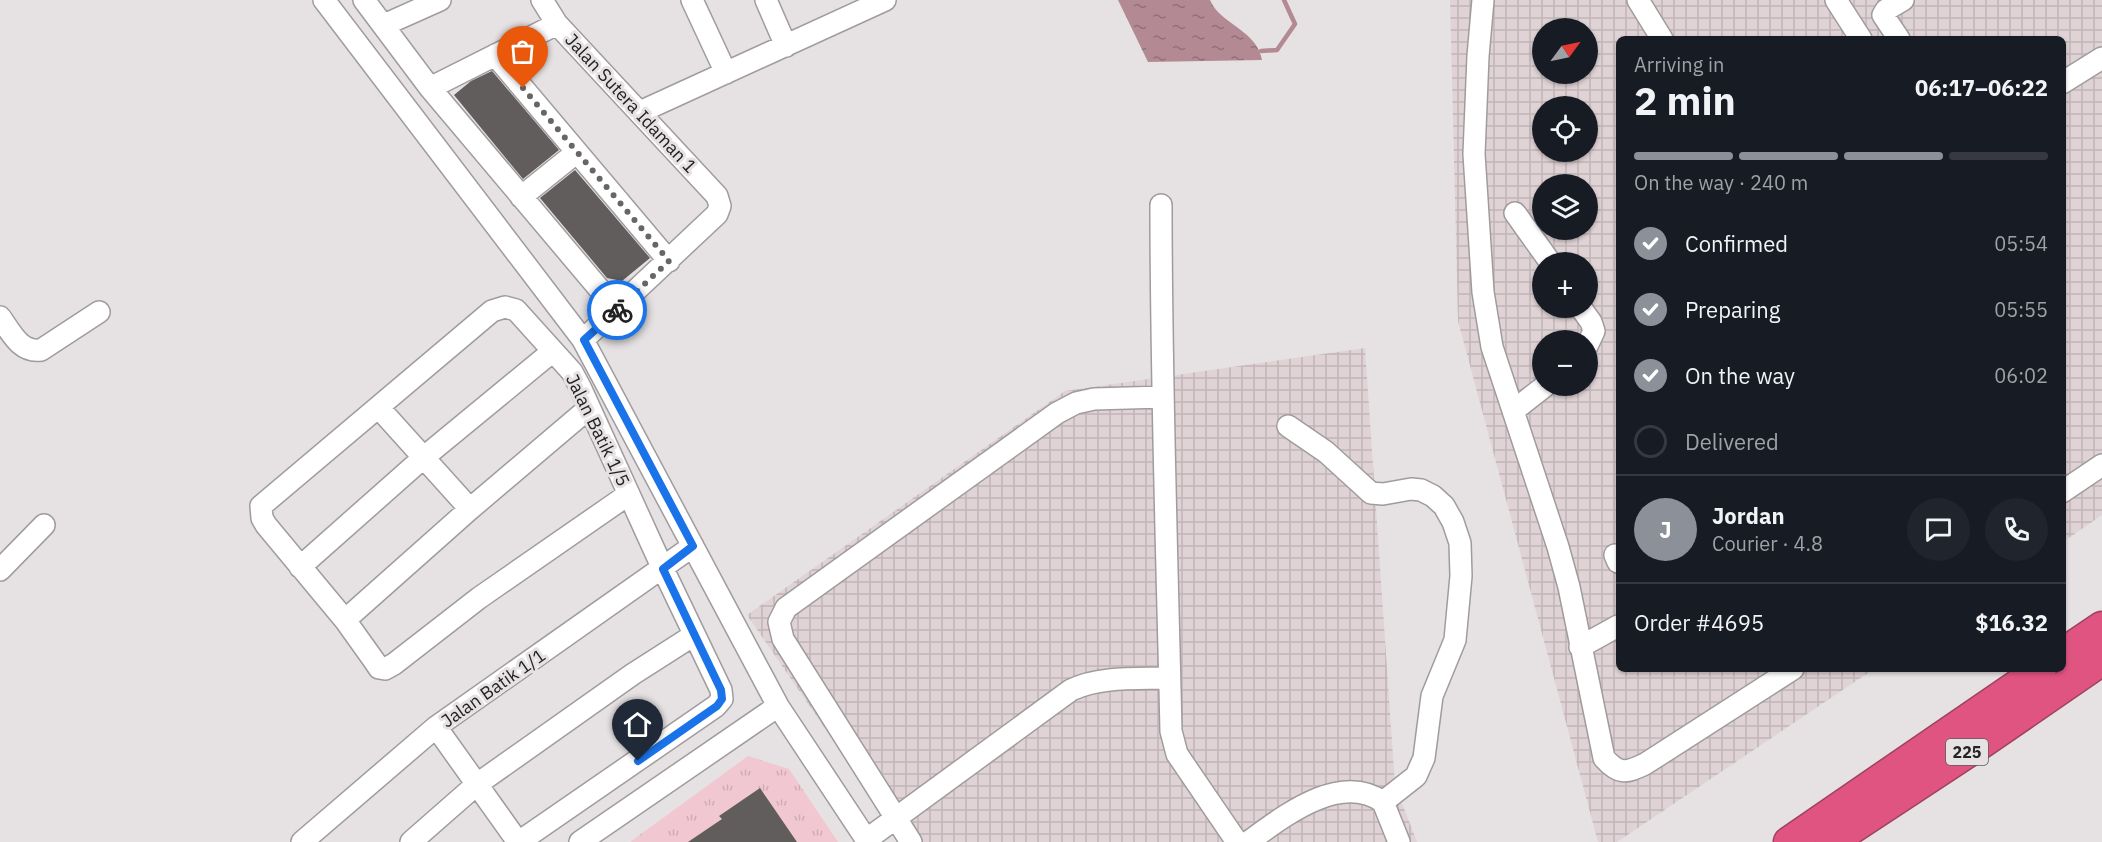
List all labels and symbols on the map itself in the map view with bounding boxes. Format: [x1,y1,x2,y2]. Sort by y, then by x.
north arrow [1532,18,1598,84]
pin [497,26,548,88]
street label: Jalan Sutera Idaman 1 [560,28,702,178]
courier [587,280,647,340]
street label: Jalan Batik 1/5 [561,370,635,490]
street label: Jalan Batik 1/1 [436,644,550,732]
pin [612,699,663,761]
road number: 225 [1946,739,1988,765]

